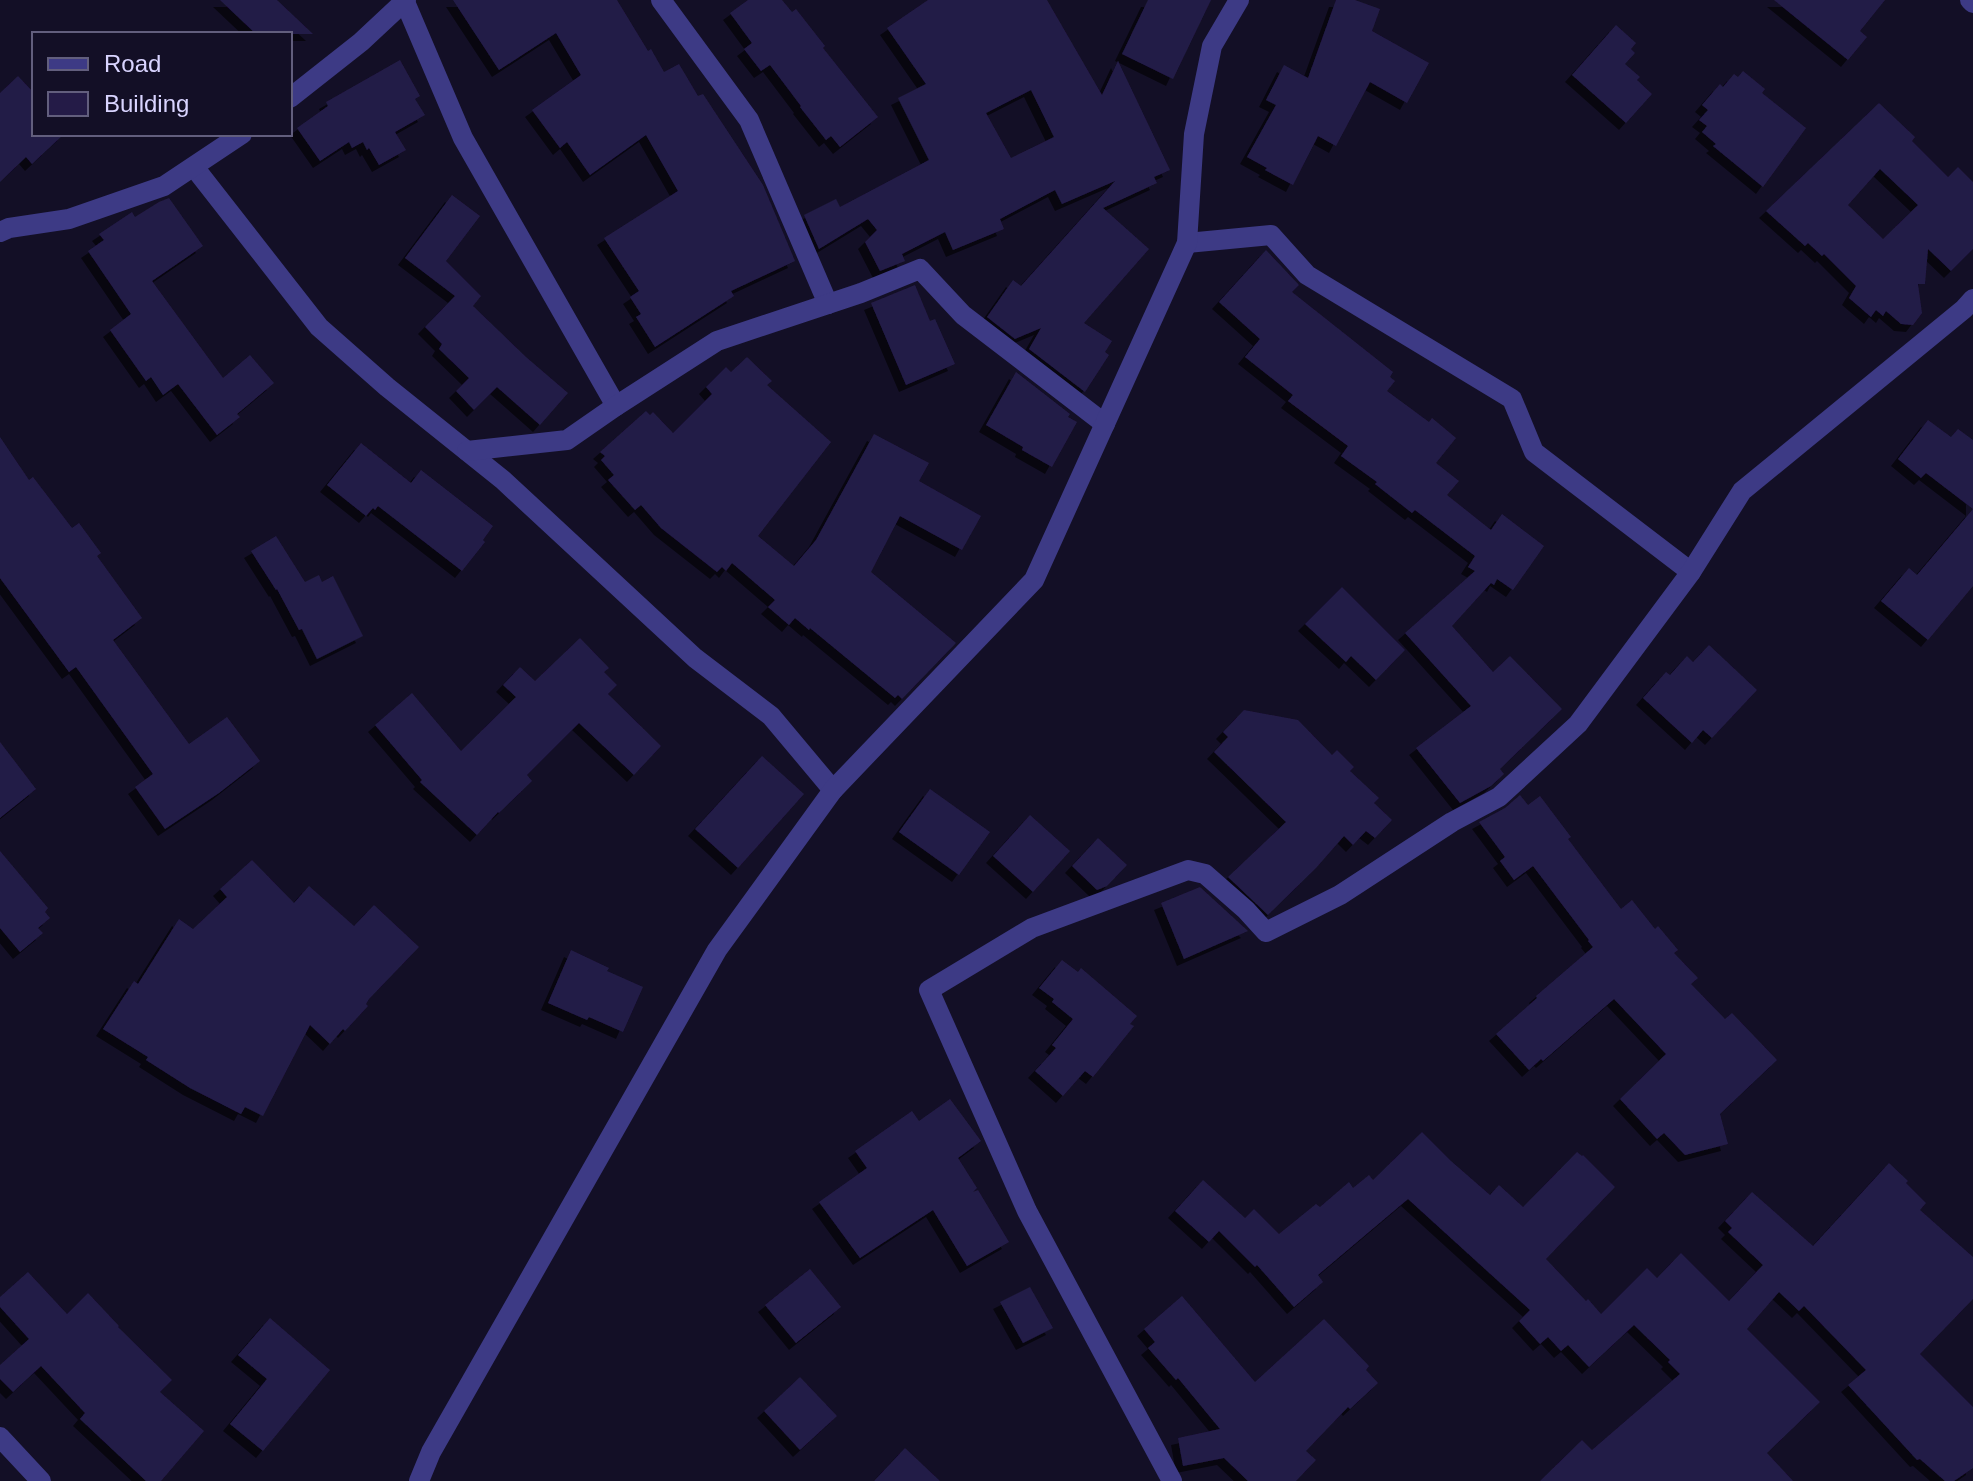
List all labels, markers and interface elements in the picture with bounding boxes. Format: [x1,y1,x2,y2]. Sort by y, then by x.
legend [32,32,292,136]
text: Road [104,50,161,77]
text: Building [104,90,189,117]

